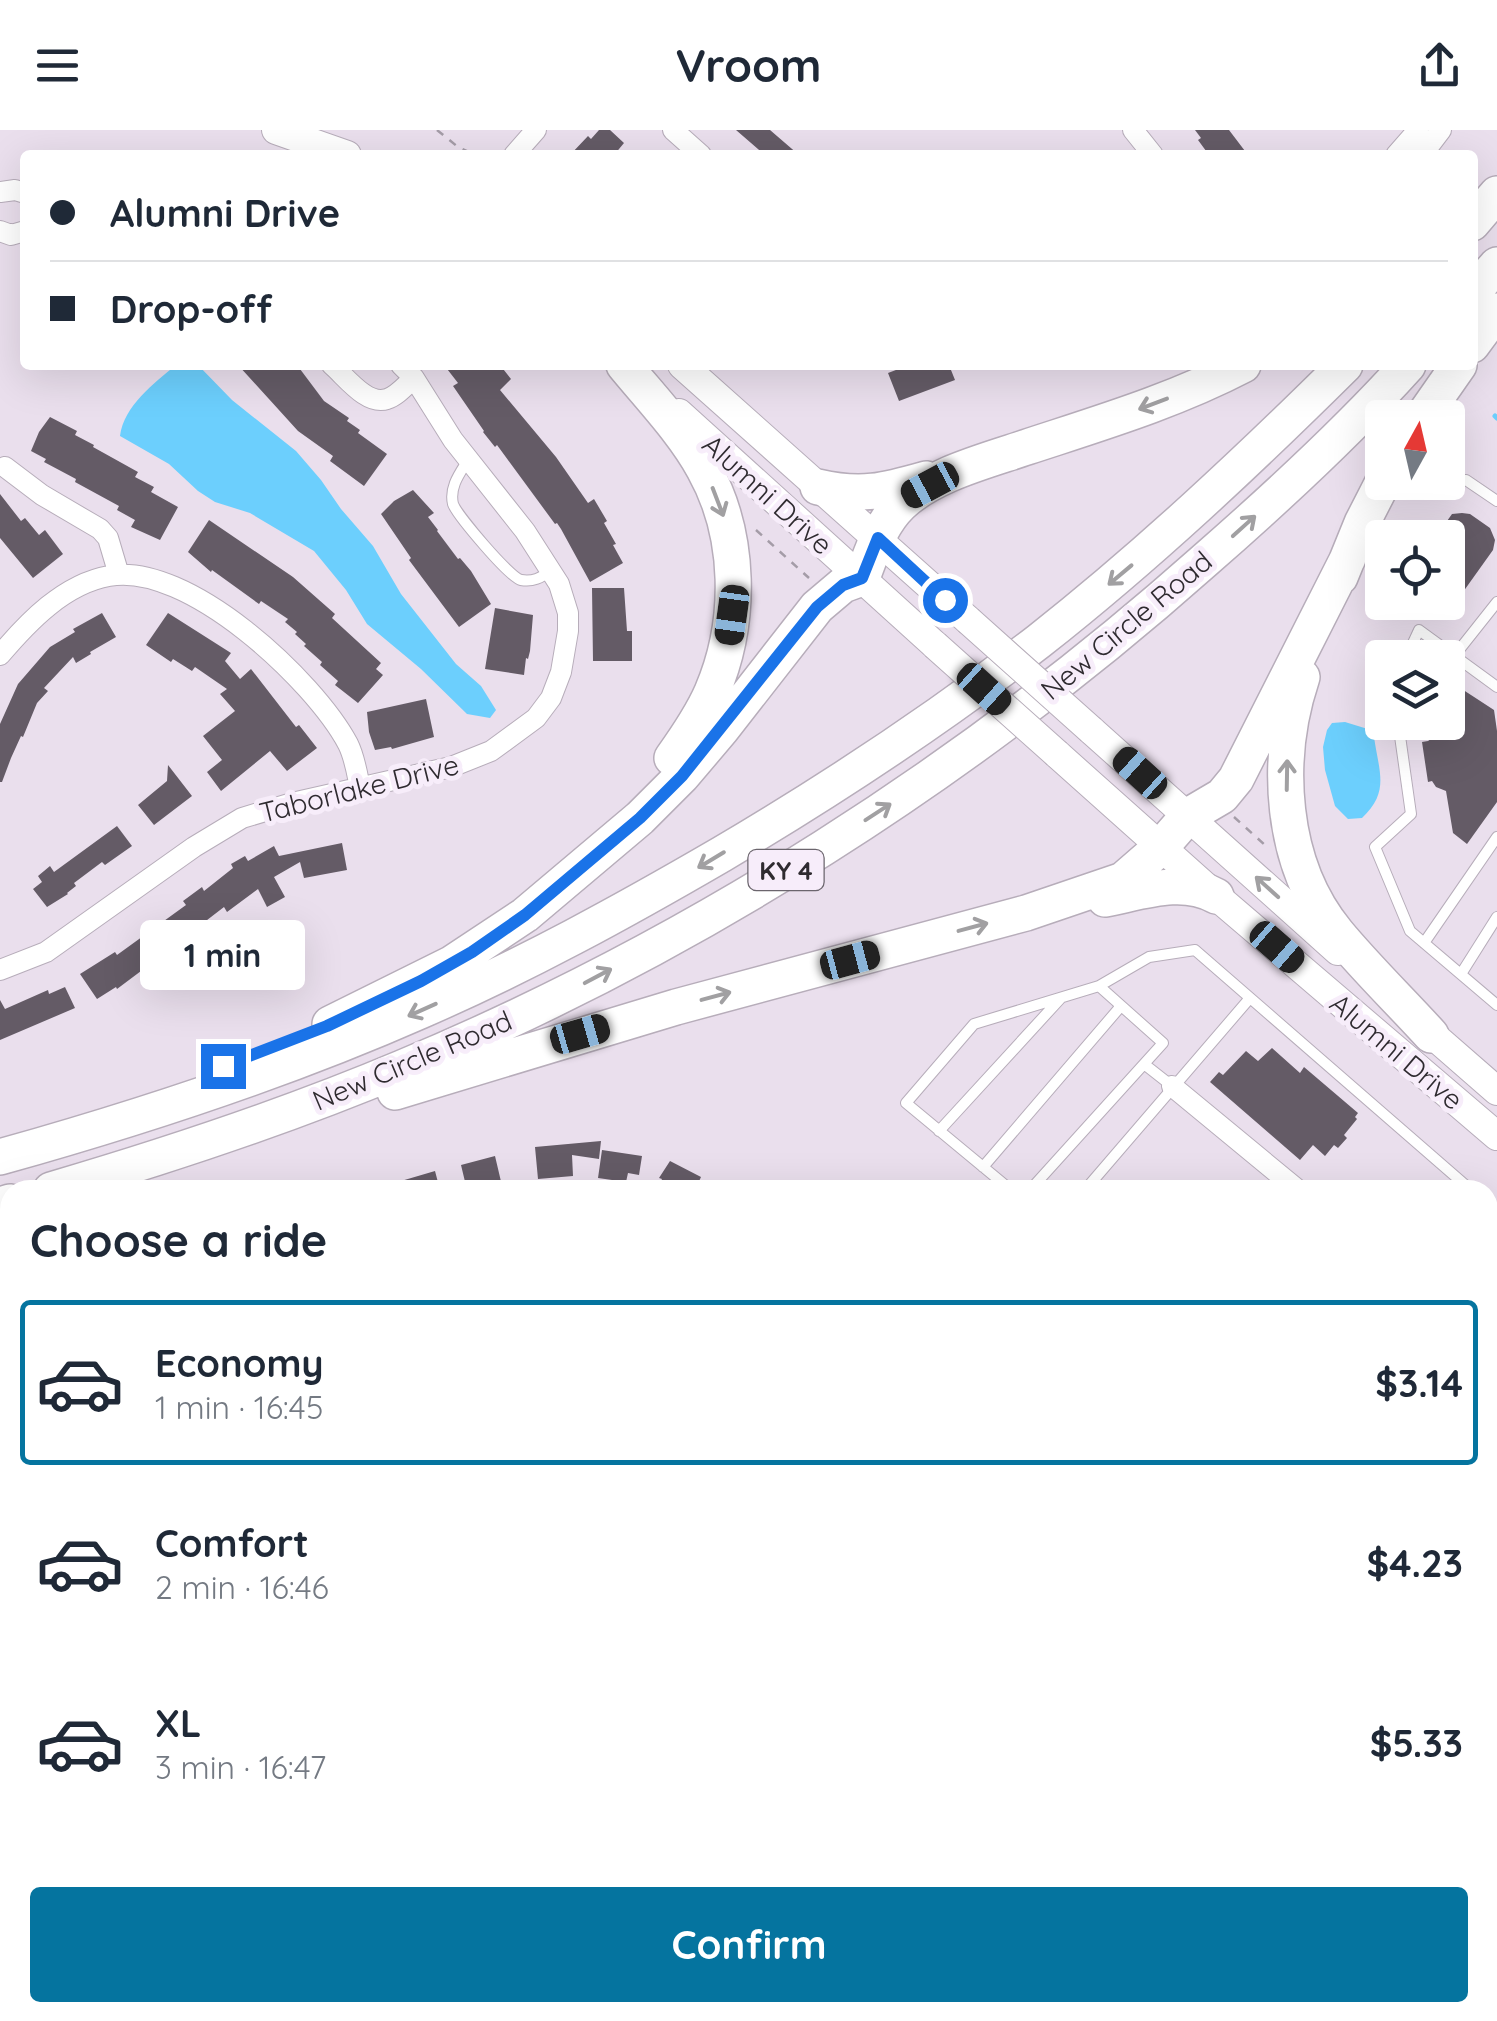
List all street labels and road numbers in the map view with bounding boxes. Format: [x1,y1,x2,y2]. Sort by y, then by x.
street label: Alumni Drive [696,426,840,562]
street label: New Circle Road [1033,543,1219,707]
street label: Taborlake Drive [256,746,462,830]
road number: KY 4 [748,850,824,890]
street label: Alumni Drive [1323,985,1471,1117]
street label: New Circle Road [307,1002,517,1118]

